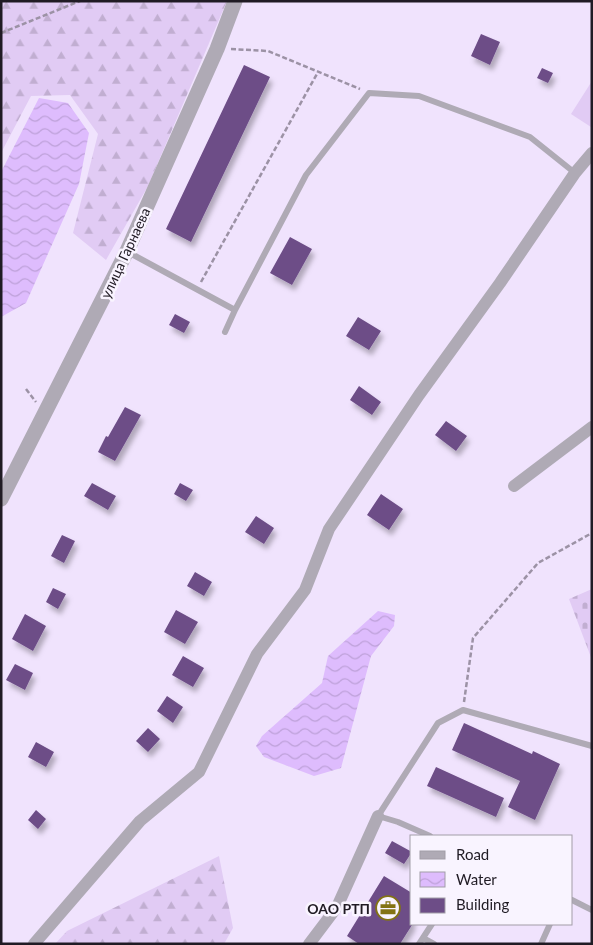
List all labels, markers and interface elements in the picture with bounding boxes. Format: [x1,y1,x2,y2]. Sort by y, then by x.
street label: улица Гарнаева [97,205,153,301]
legend [410,835,573,925]
text: Road [456,845,489,863]
text: Water [456,870,497,888]
office icon: ОАО РТП [375,895,401,921]
text: Building [456,895,509,913]
place label: ОАО РТП [307,900,370,917]

